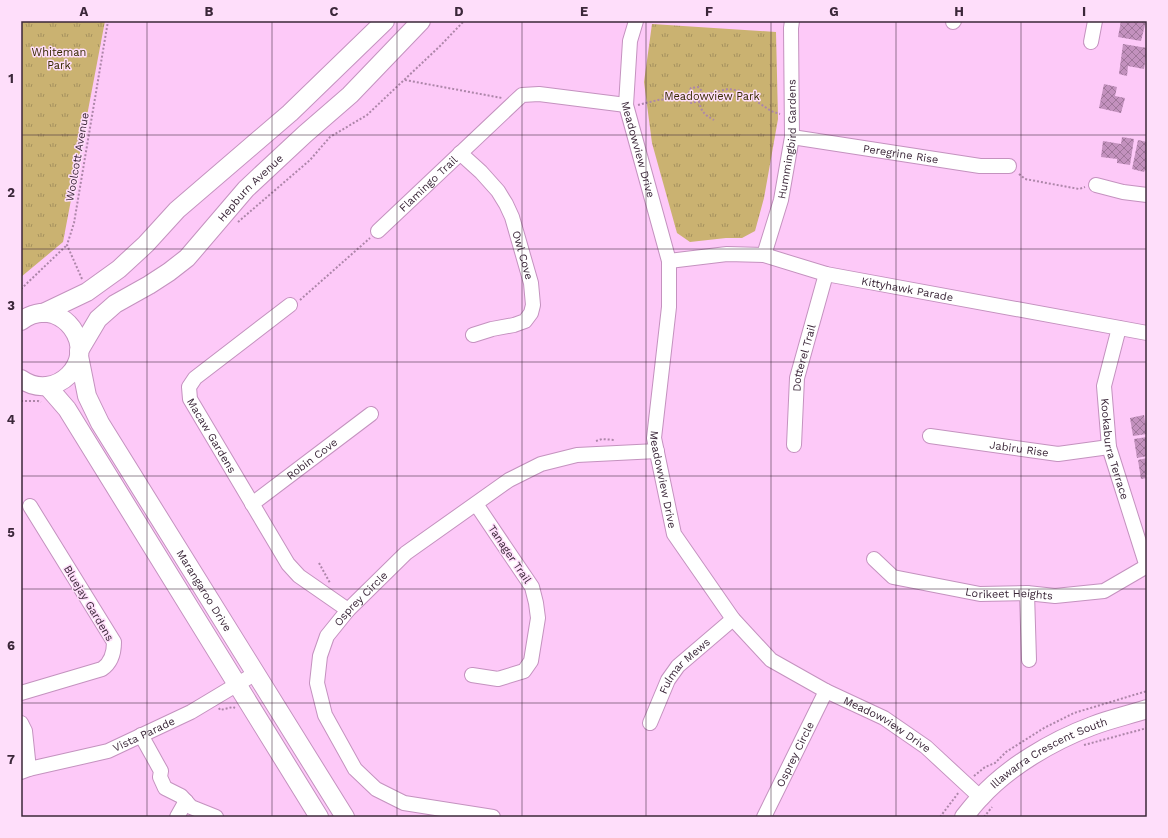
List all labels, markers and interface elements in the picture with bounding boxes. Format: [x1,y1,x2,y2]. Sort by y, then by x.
text: A [80,4,89,19]
text: B [205,4,214,19]
text: C [330,4,339,19]
text: D [454,4,464,19]
text: E [580,4,588,19]
text: F [705,4,713,19]
text: G [829,4,839,19]
text: H [954,4,964,19]
text: I [1082,4,1086,19]
park label: Whiteman Park [32,46,86,72]
text: 1 [8,71,14,86]
street label: Hummingbird Gardens [775,79,799,200]
park label: Meadowview Park [664,90,760,103]
street label: Meadowview Drive [618,100,657,199]
street label: Woolcott Avenue [63,112,92,203]
street label: Peregrine Rise [862,142,939,167]
street label: Hepburn Avenue [215,152,286,224]
street label: Flamingo Trail [397,153,461,215]
text: 2 [7,185,15,200]
street label: Owl Cove [509,229,536,281]
street label: Kittyhawk Parade [860,275,954,304]
text: 3 [7,298,15,313]
street label: Dotterel Trail [790,322,819,392]
street label: Macaw Gardens [184,396,239,476]
street label: Kookaburra Terrace [1098,398,1131,501]
text: 4 [7,412,16,427]
street label: Meadowview Drive [647,430,679,530]
street label: Robin Cove [284,436,340,483]
street label: Jabiru Rise [989,438,1049,460]
street label: Tanager Trail [485,523,534,586]
text: 5 [7,525,15,540]
street label: Marangaroo Drive [173,548,234,634]
street label: Bluejay Gardens [61,563,116,644]
street label: Osprey Circle [332,569,390,629]
street label: Lorikeet Heights [964,585,1054,603]
street label: Fulmar Mews [657,635,713,696]
text: 6 [7,638,15,653]
street label: Meadowview Drive [841,694,933,755]
street label: Vista Parade [111,715,177,755]
street label: Illawarra Crescent South [987,715,1109,792]
street label: Osprey Circle [774,720,817,789]
text: 7 [7,752,15,767]

